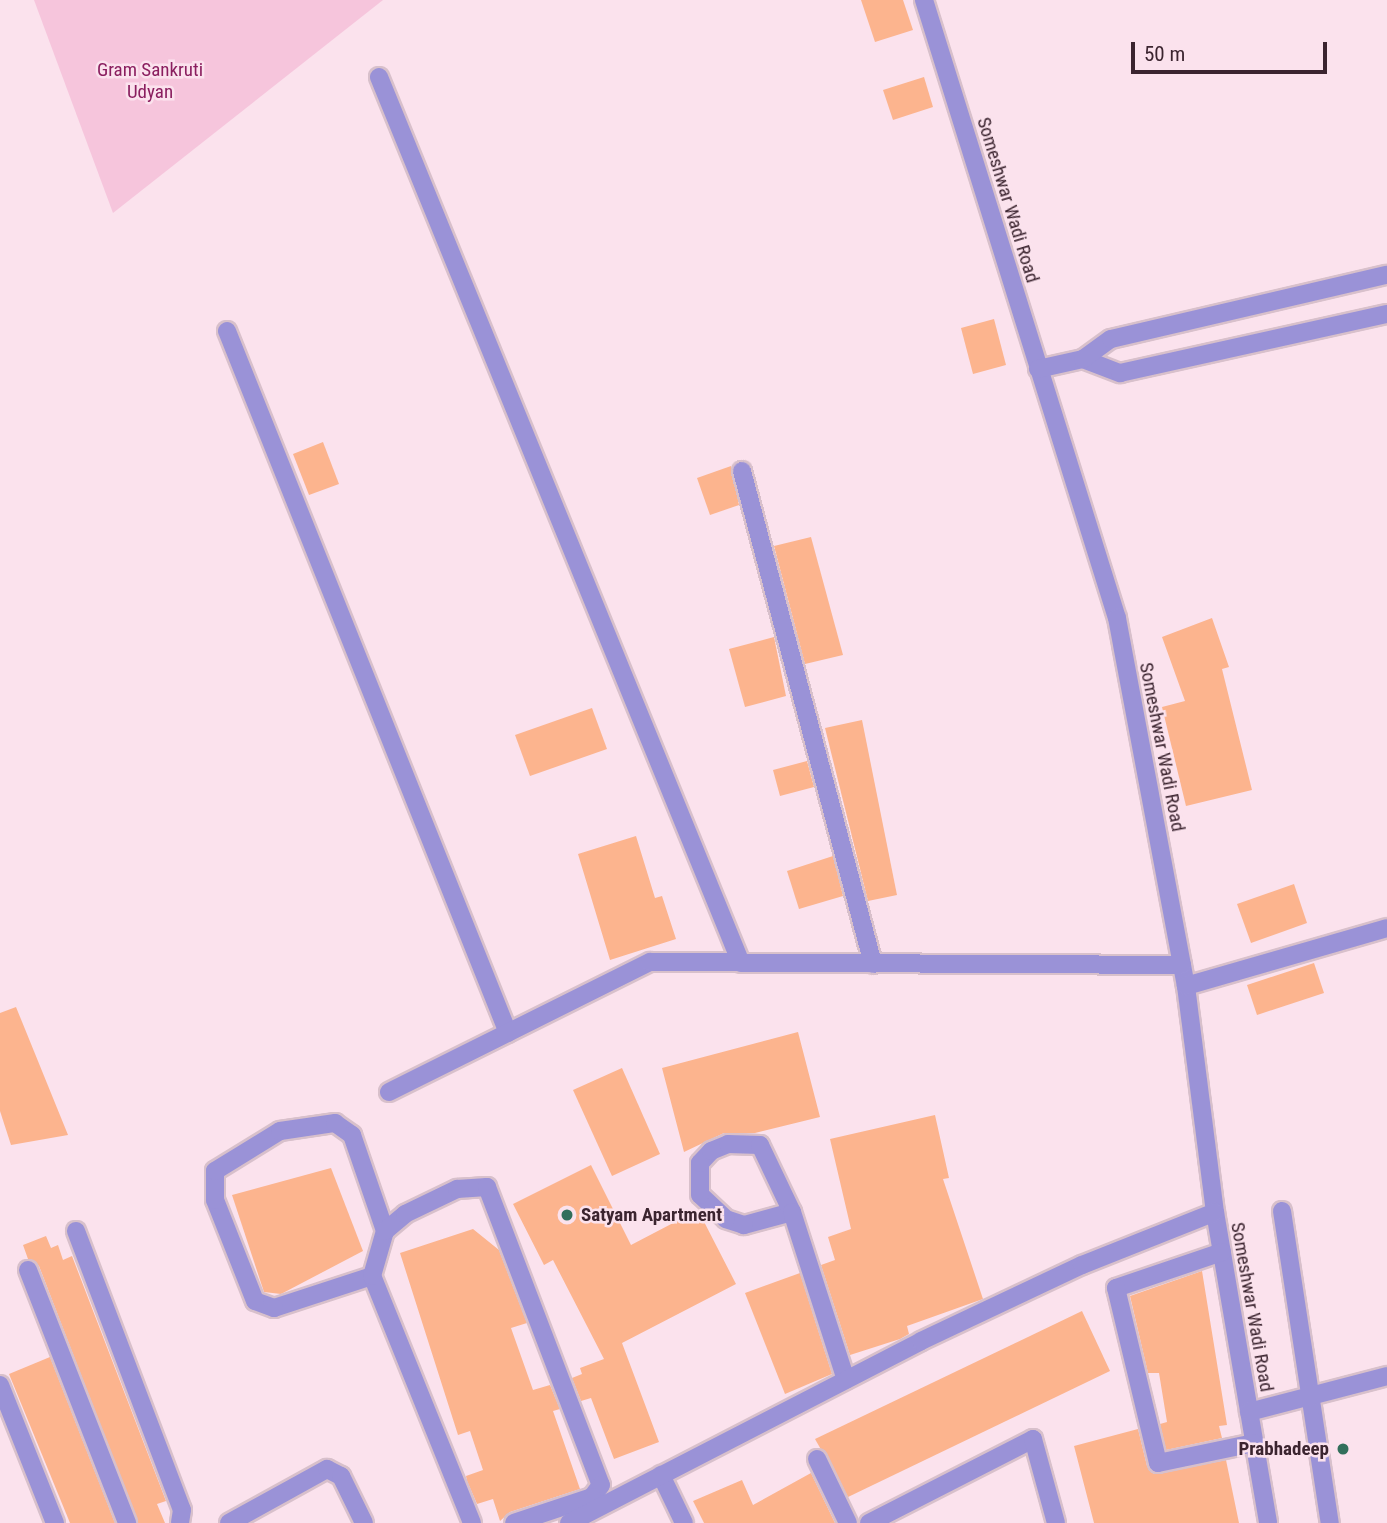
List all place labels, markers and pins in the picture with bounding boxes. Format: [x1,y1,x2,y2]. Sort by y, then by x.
place label: Satyam Apartment [581,1204,722,1226]
marker: Satyam Apartment [559,1207,575,1223]
place label: Prabhadeep [1239,1438,1329,1460]
marker: Prabhadeep [1335,1441,1351,1457]

